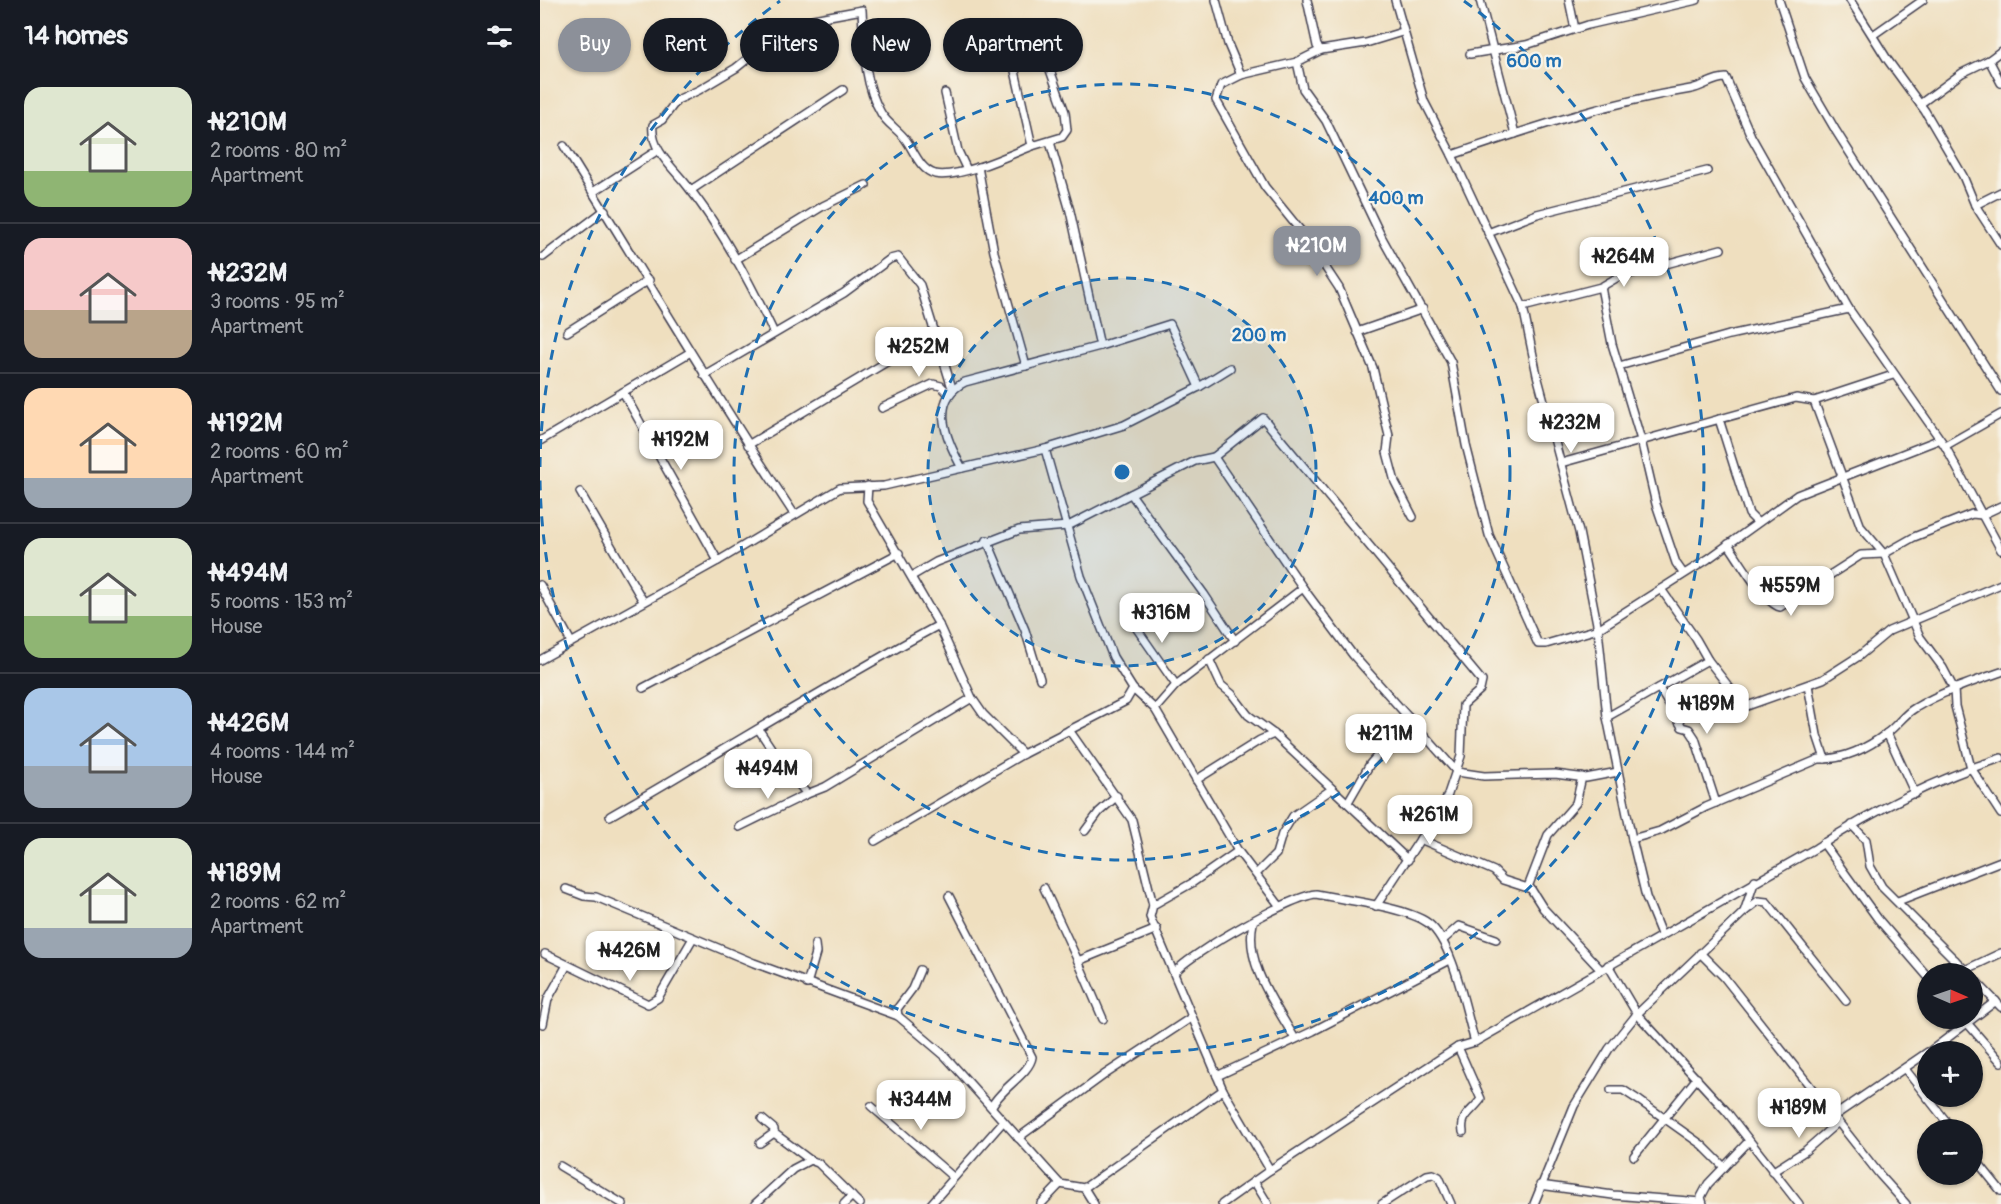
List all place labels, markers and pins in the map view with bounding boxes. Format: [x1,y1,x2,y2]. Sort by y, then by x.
pin: ₦210M [1275,226,1359,277]
pin: ₦264M [1582,237,1666,288]
pin: ₦252M [877,327,961,378]
pin: ₦232M [1529,403,1613,454]
pin: ₦192M [639,420,723,471]
centre of rings [1112,462,1132,482]
pin: ₦559M [1749,566,1833,617]
pin: ₦316M [1120,593,1204,644]
pin: ₦189M [1665,684,1749,735]
pin: ₦211M [1344,714,1428,765]
pin: ₦494M [726,749,810,800]
pin: ₦261M [1388,795,1472,846]
pin: ₦426M [588,931,672,982]
pin: ₦344M [879,1080,963,1131]
pin: ₦189M [1757,1088,1841,1139]

